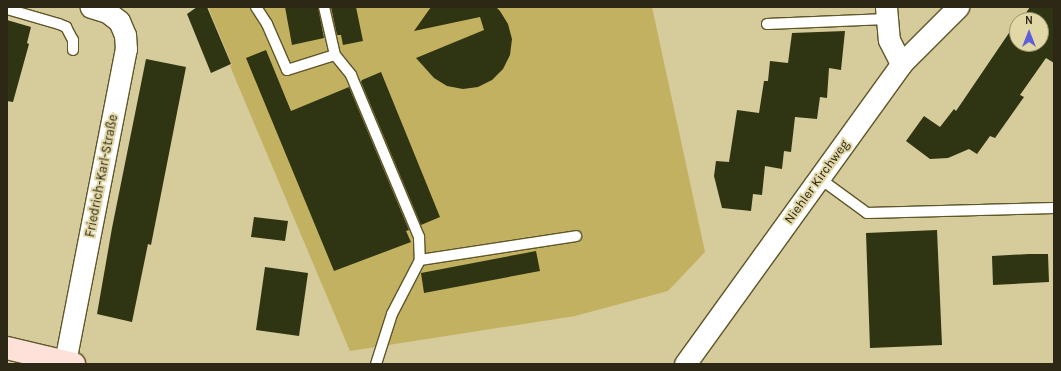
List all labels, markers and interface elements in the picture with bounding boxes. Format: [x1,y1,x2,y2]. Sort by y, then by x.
north arrow [1009,12,1049,52]
text: N [1025,14,1033,27]
street label: Friedrich-Karl-Straße [82,113,122,239]
street label: Niehler Kirchweg [781,137,853,227]

